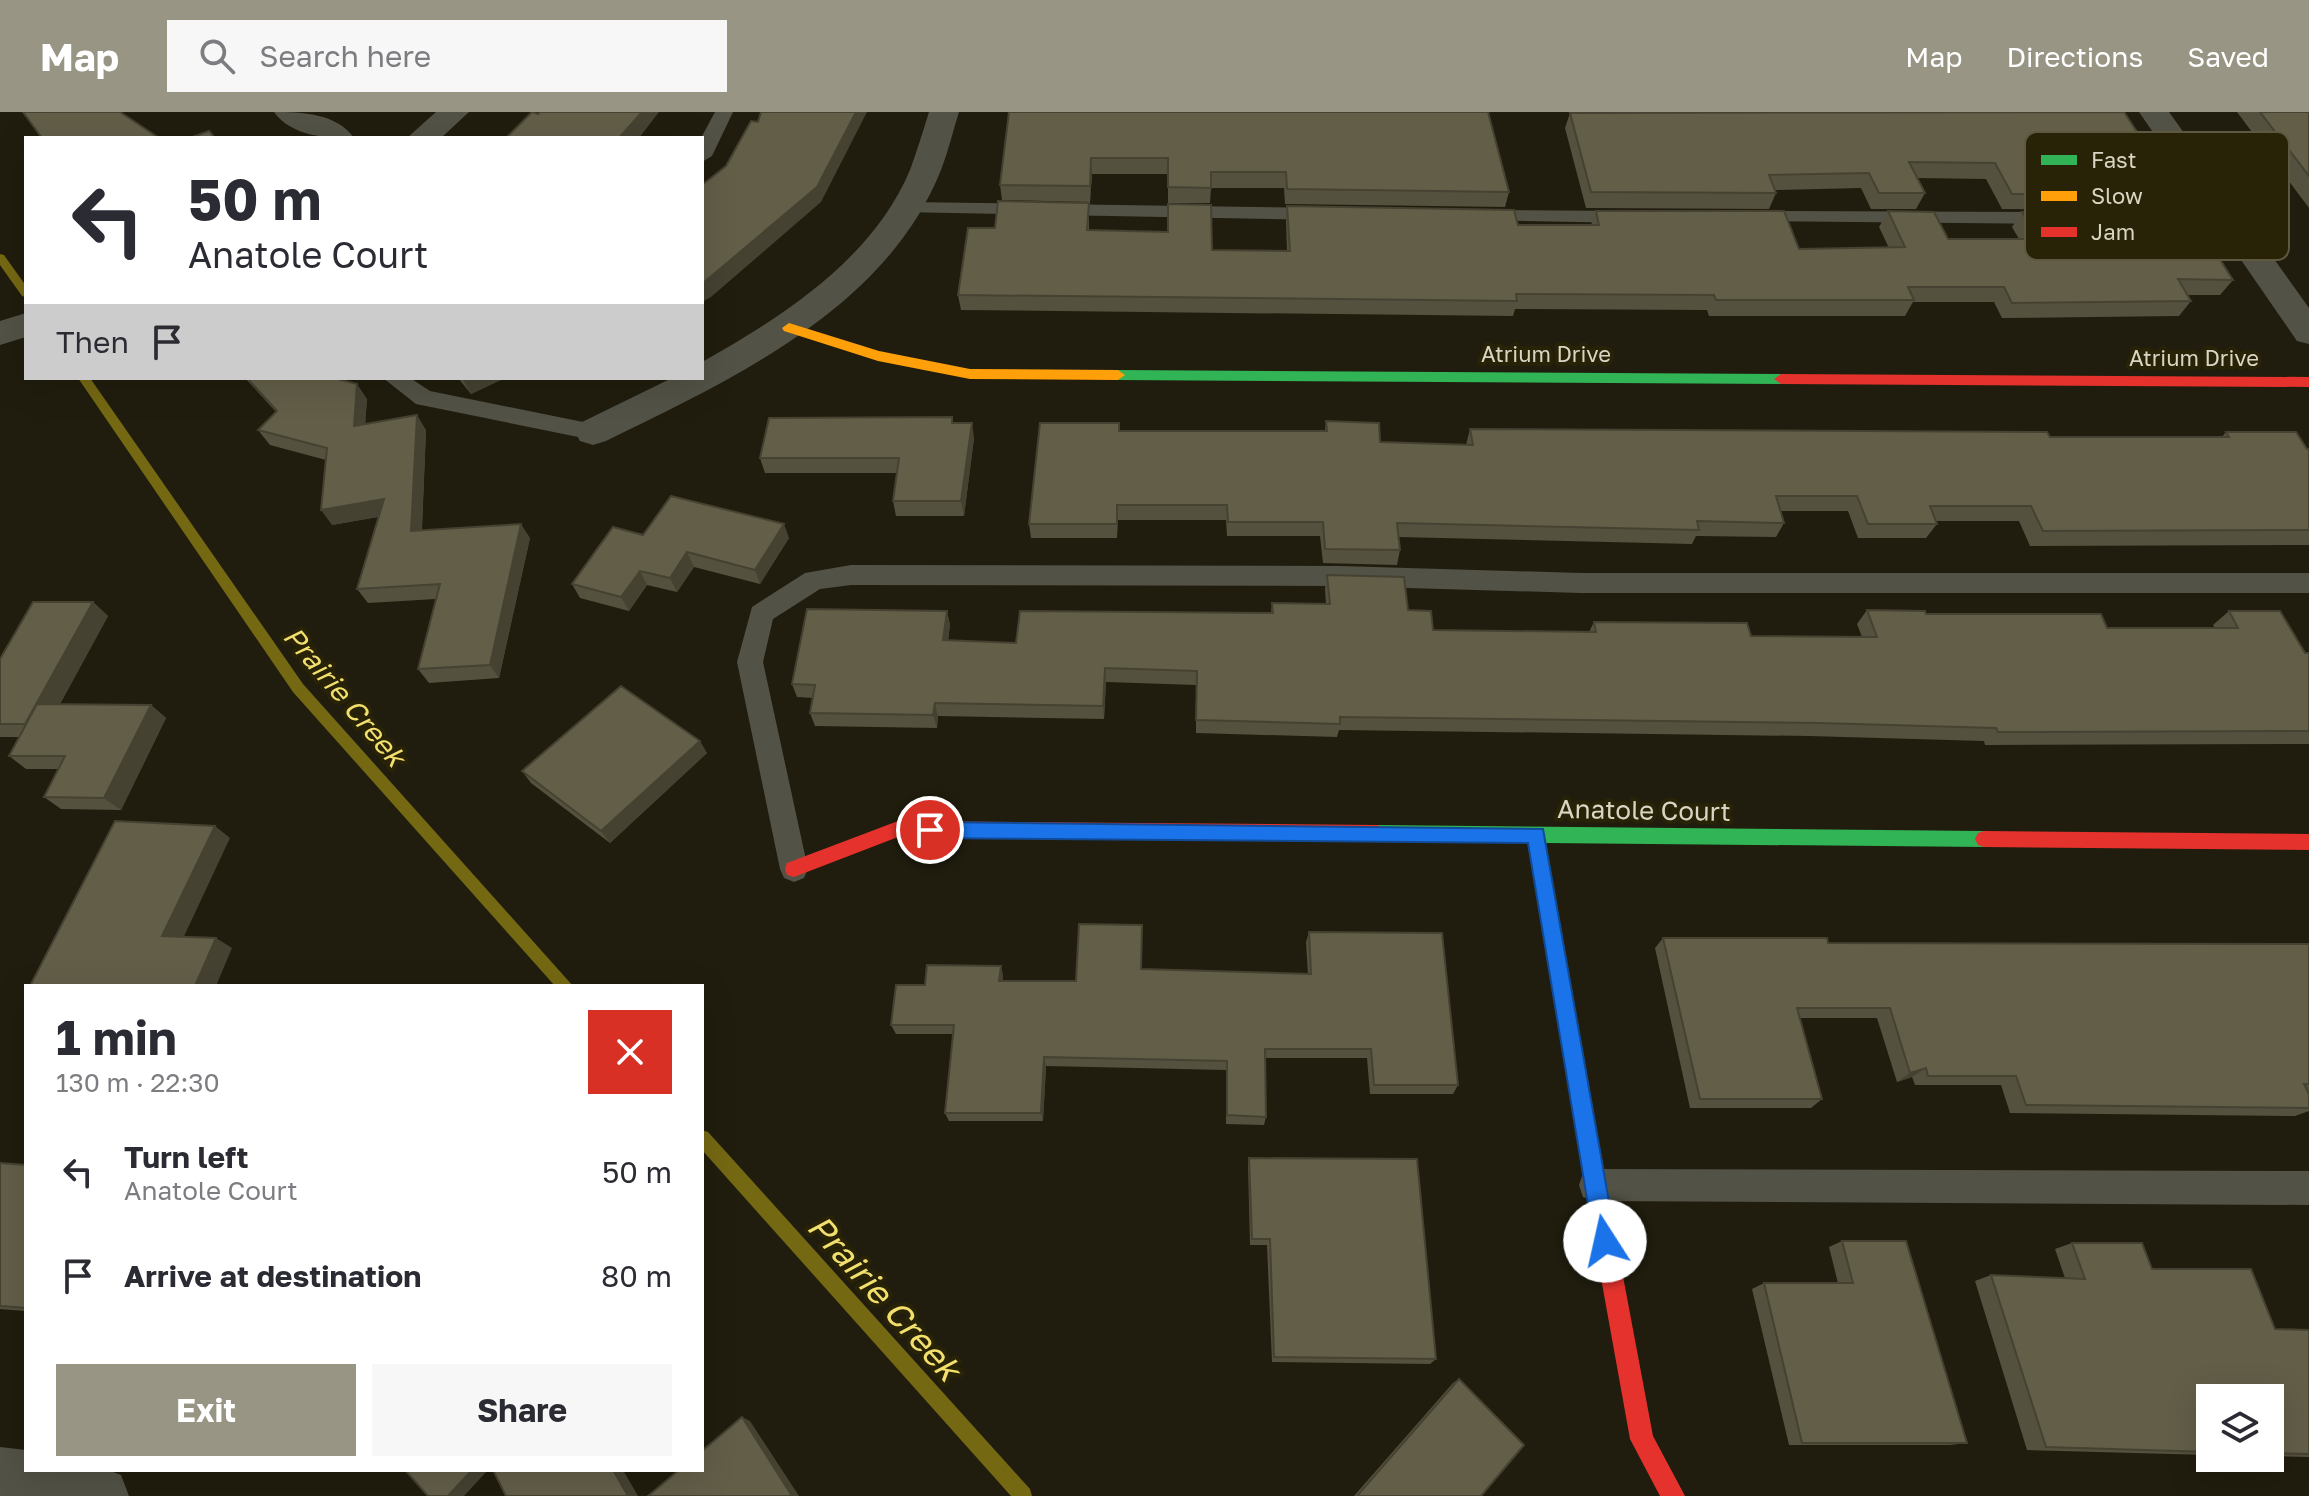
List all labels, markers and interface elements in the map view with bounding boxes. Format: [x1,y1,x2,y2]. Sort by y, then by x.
search box [167,20,727,92]
text: Map [40,34,119,79]
icon: search [195,34,239,78]
text: Search here [259,38,431,74]
text: Map [1905,40,1962,73]
text: Directions [2006,40,2143,73]
text: Saved [2187,40,2269,73]
legend [2025,132,2289,260]
text: Fast [2091,146,2137,173]
text: 50 m [188,165,322,232]
icon: left [56,168,160,272]
text: Slow [2091,182,2143,209]
text: Jam [2091,218,2135,245]
text: Anatole Court [188,233,428,276]
icon: arrive [145,320,189,364]
text: Then [56,324,129,360]
street label: Atrium Drive [1481,340,1611,367]
street label: Atrium Drive [2129,344,2259,371]
water label: Prairie Creek [277,620,415,775]
street label: Anatole Court [1557,793,1731,827]
pin [896,796,964,864]
icon: arrive [908,808,952,852]
text: 1 min [56,1008,177,1066]
button: close [588,1010,672,1094]
text: 130 m · 22:30 [56,1067,220,1098]
text: Turn left [124,1139,249,1175]
icon: left [56,1150,100,1194]
text: 50 m [602,1154,672,1190]
text: Anatole Court [124,1175,298,1206]
position arrow [1563,1199,1647,1283]
water label: Prairie Creek [800,1206,972,1391]
icon: arrive [56,1254,100,1298]
text: Arrive at destination [124,1258,421,1294]
text: 80 m [601,1258,672,1294]
button: Exit [56,1364,356,1456]
button: Share [372,1364,672,1456]
map controls [2196,1384,2284,1472]
button: layers [2196,1384,2284,1472]

